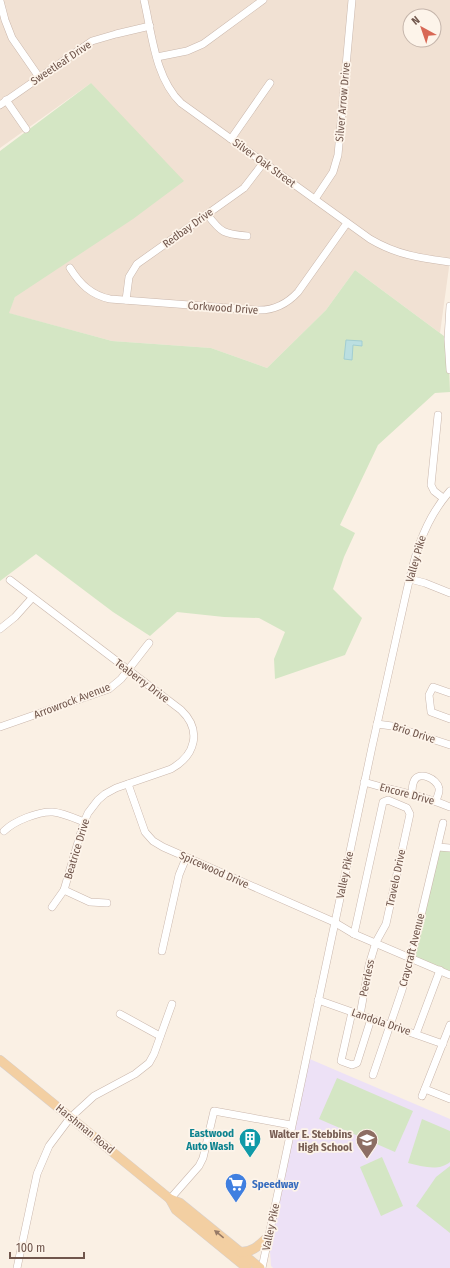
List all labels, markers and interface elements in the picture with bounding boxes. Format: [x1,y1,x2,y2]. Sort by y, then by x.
north arrow [402,8,442,48]
text: N [409,14,423,28]
street label: Sweetleaf Drive [28,38,94,88]
street label: Silver Arrow Drive [333,62,353,142]
street label: Silver Oak Street [230,136,298,190]
street label: Redbay Drive [160,205,216,251]
street label: Corkwood Drive [187,299,259,317]
street label: Valley Pike [403,534,429,584]
street label: Teaberry Drive [112,656,172,706]
street label: Arrowrock Avenue [32,680,112,722]
street label: Brio Drive [391,720,437,746]
street label: Encore Drive [378,780,436,808]
street label: Beatrice Drive [62,817,92,881]
street label: Travelo Drive [384,848,408,908]
street label: Spicewood Drive [177,849,251,891]
street label: Valley Pike [334,850,356,900]
street label: Craycraft Avenue [397,912,427,988]
street label: Peerless [357,958,377,998]
street label: Landola Drive [350,1006,412,1038]
street label: Harshman Road [53,1102,117,1156]
building icon: Eastwood Auto Wash [237,1126,263,1159]
place label: Eastwood Auto Wash [185,1127,234,1153]
school or university icon: Walter E. Stebbins High School [354,1127,380,1160]
place label: Walter E. Stebbins High School [270,1128,353,1154]
supermarket icon: Speedway [223,1171,249,1204]
place label: Speedway [252,1178,300,1191]
street label: Valley Pike [260,1202,282,1252]
one-way arrow [214,1230,225,1239]
scale bar [10,1234,84,1260]
text: 100 m [16,1241,45,1255]

